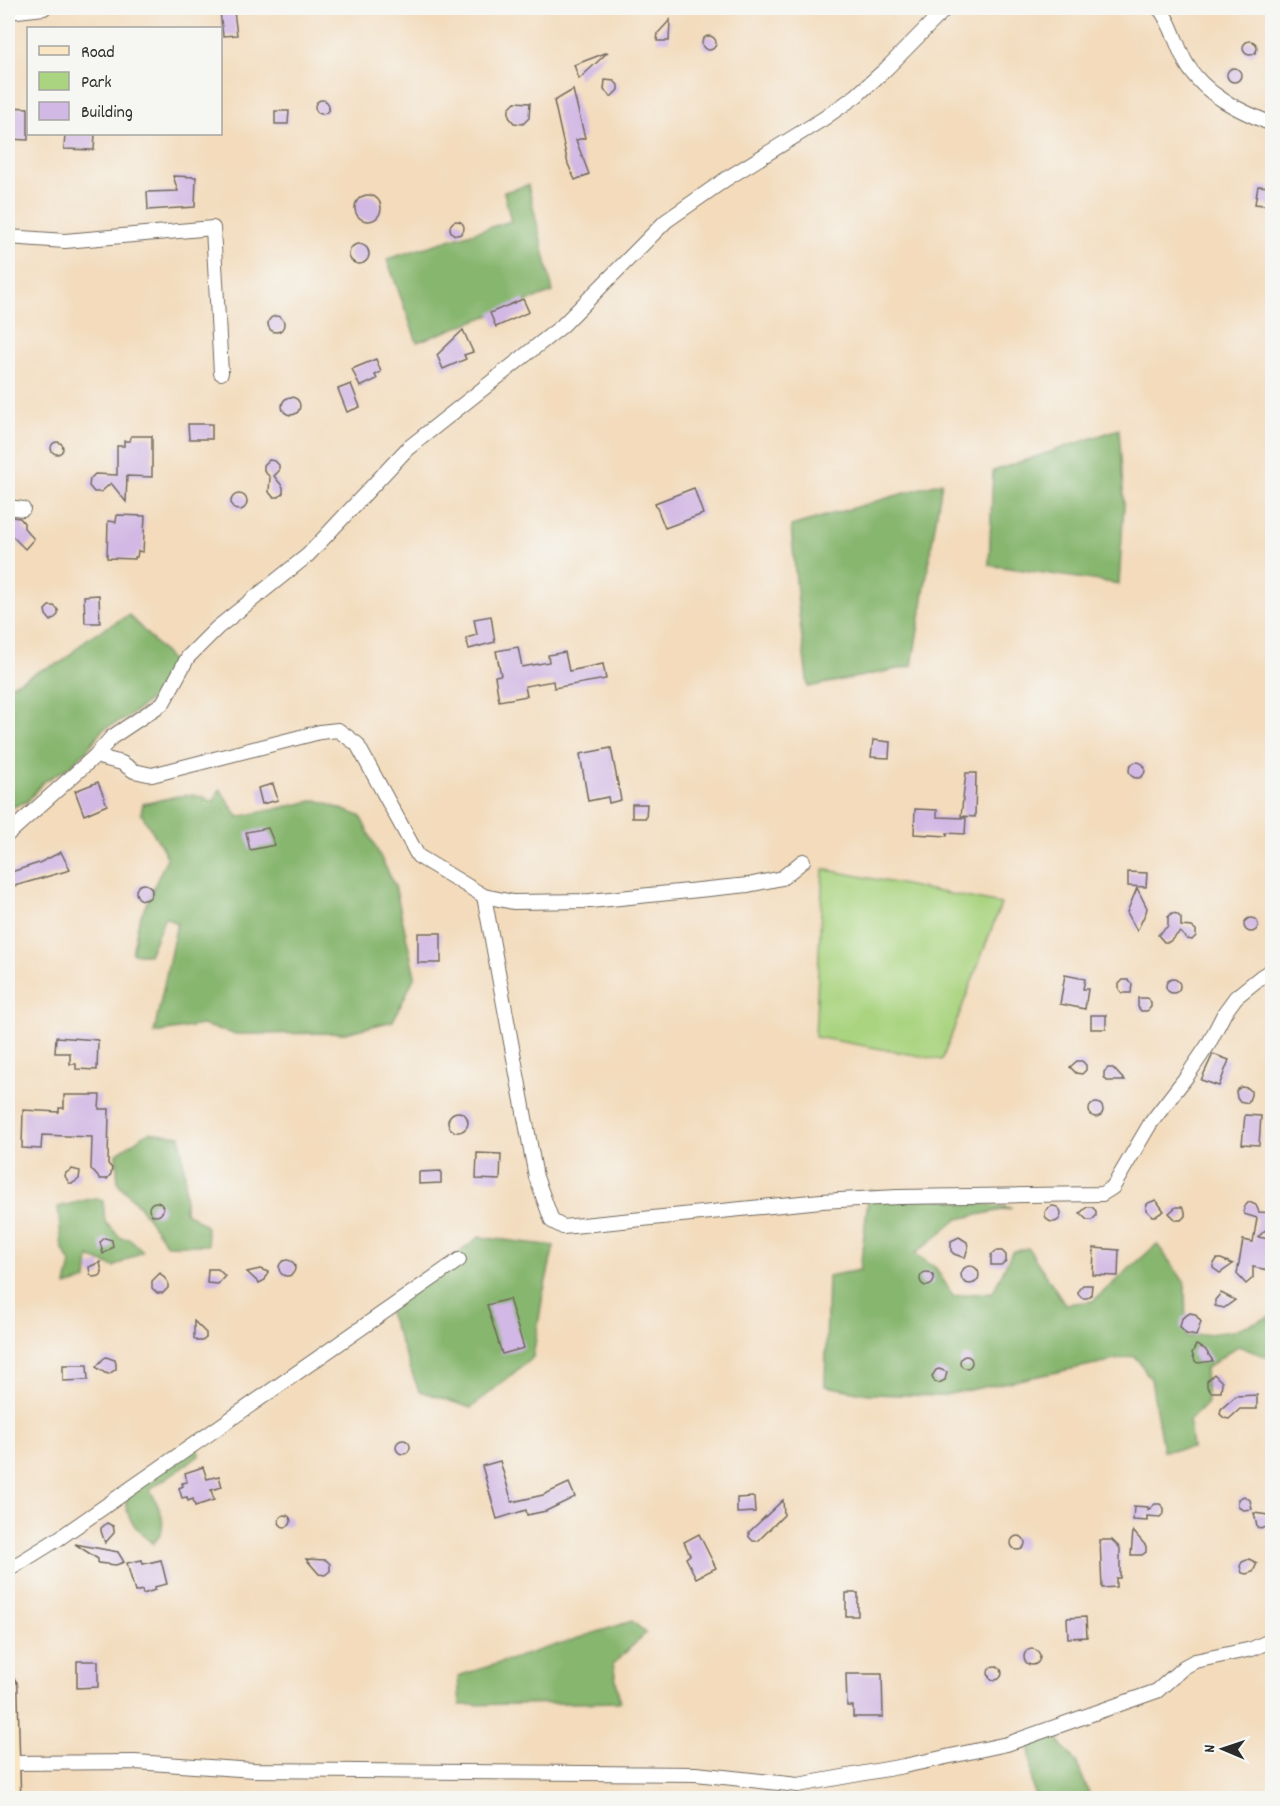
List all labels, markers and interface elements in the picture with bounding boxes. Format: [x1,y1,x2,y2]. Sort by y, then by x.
legend [27,27,222,135]
text: Road [81,41,115,66]
text: Park [81,71,112,96]
text: Building [81,101,133,126]
north arrow [1193,1719,1253,1779]
text: N [1199,1744,1222,1753]

